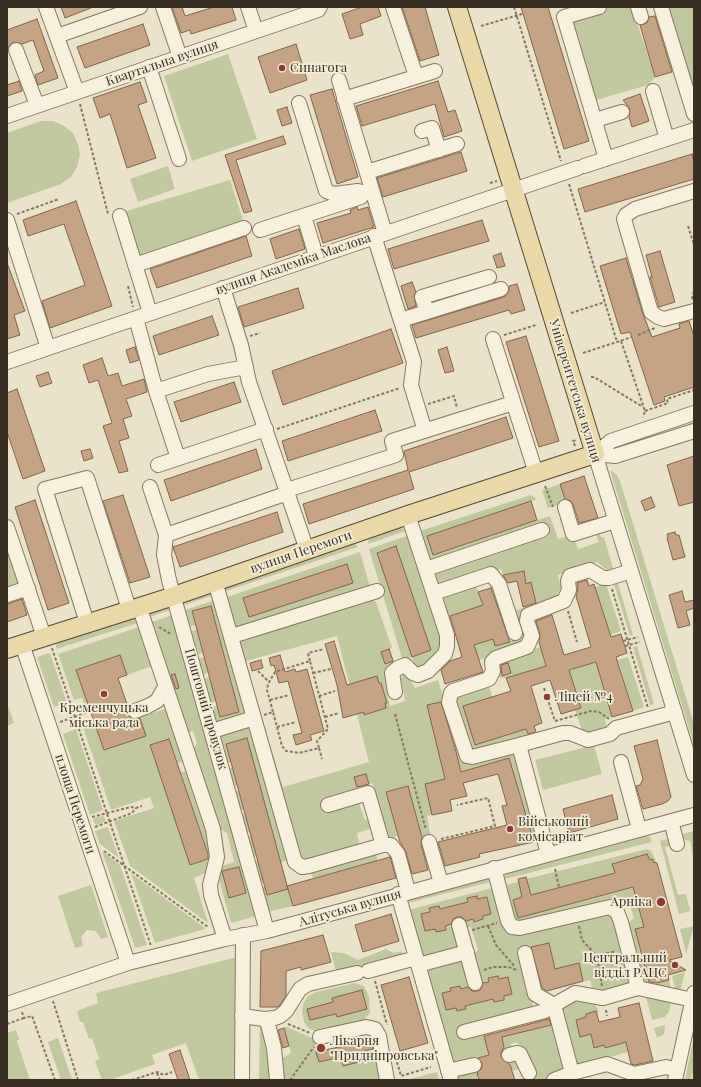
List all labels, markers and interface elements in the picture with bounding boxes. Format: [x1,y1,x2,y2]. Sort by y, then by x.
street label: Квартальна вулиця [104,36,220,90]
place label: Синагога [290,60,347,76]
marker: Синагога [277,63,287,73]
street label: вулиця Академіка Маслова [213,230,373,298]
street label: Університетська вулиця [546,317,604,465]
street label: вулиця Перемоги [248,527,354,577]
street label: Поштовий провулок [181,647,231,771]
marker: Кременчуцька міська рада [99,689,109,699]
place label: Ліцей №4 [555,689,613,705]
marker: Ліцей №4 [542,692,552,702]
place label: Кременчуцька міська рада [59,700,149,731]
street label: площа Перемоги [52,752,98,856]
place label: Військовий комісаріат [518,814,589,845]
marker: Військовий комісаріат [505,824,515,834]
street label: Алітуська вулиця [297,886,403,930]
place label: Арніка [611,894,652,910]
marker: Арніка [655,896,667,908]
place label: Центральний відділ РАЦС [583,950,667,981]
marker: Центральний відділ РАЦС [670,960,680,970]
place label: Лікарня "Придніпровська" [330,1033,438,1064]
marker: Лікарня "Придніпровська" [315,1042,327,1054]

